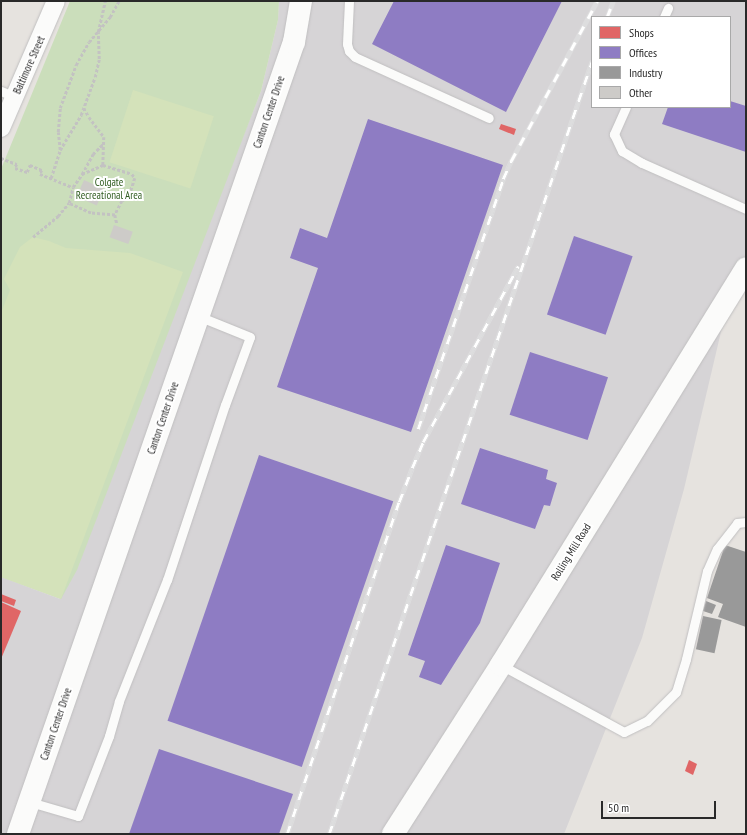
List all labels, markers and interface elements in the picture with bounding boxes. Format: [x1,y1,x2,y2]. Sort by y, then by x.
legend [591,16,731,108]
text: Shops [629,25,654,40]
street label: Baltimore Street [10,34,48,96]
text: Offices [629,45,657,60]
text: Industry [629,65,663,80]
street label: Canton Center Drive [250,74,288,150]
text: Other [629,85,652,100]
park label: Colgate Recreational Area [76,176,142,202]
street label: Canton Center Drive [144,380,182,456]
street label: Rolling Mill Road [548,521,594,583]
street label: Canton Center Drive [37,686,75,762]
scale bar [603,793,718,819]
text: 50 m [608,800,629,815]

